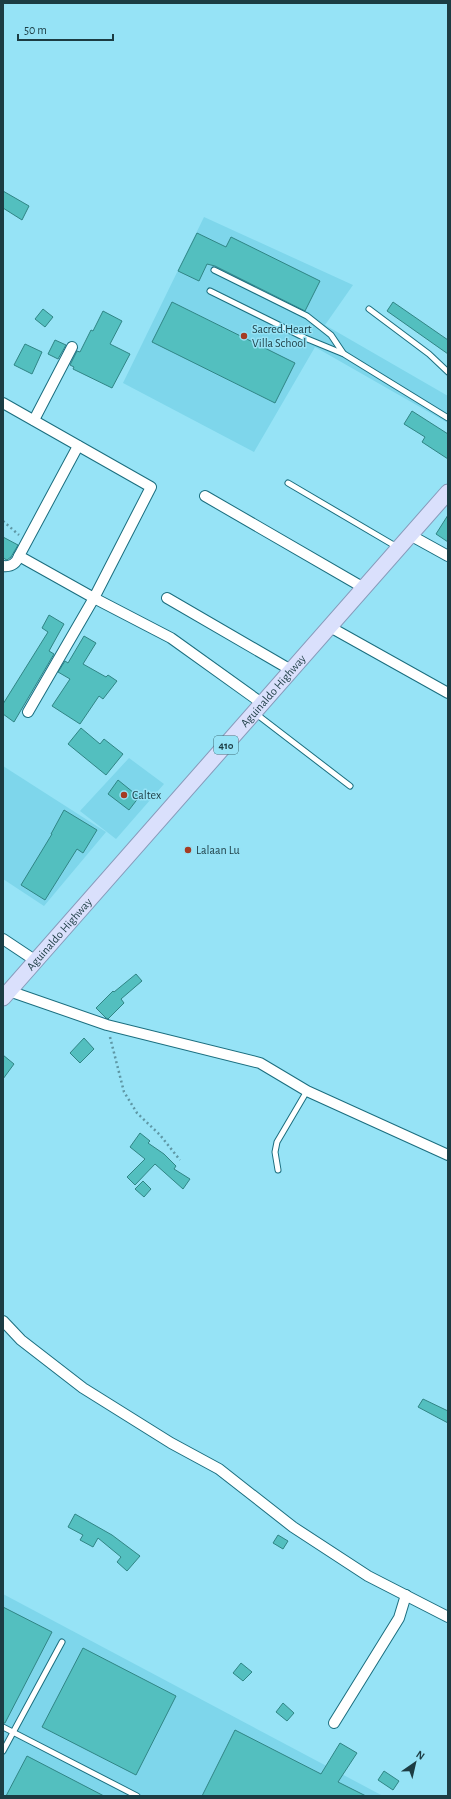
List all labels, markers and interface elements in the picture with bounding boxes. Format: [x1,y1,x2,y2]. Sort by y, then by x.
scale bar [18,16,113,42]
text: 50 m [24,24,47,36]
place label: Sacred Heart Villa School [252,323,312,349]
marker: Sacred Heart Villa School [239,331,249,341]
street label: Aguinaldo Highway [238,652,309,729]
road number: 410 [214,736,238,754]
place label: Caltex [132,789,161,801]
marker: Caltex [119,790,129,800]
place label: Lalaan Lu [196,844,240,856]
marker: Lalaan Lu [183,845,193,855]
street label: Aguinaldo Highway [24,896,95,973]
north arrow [395,1743,435,1783]
text: N [414,1748,427,1762]

